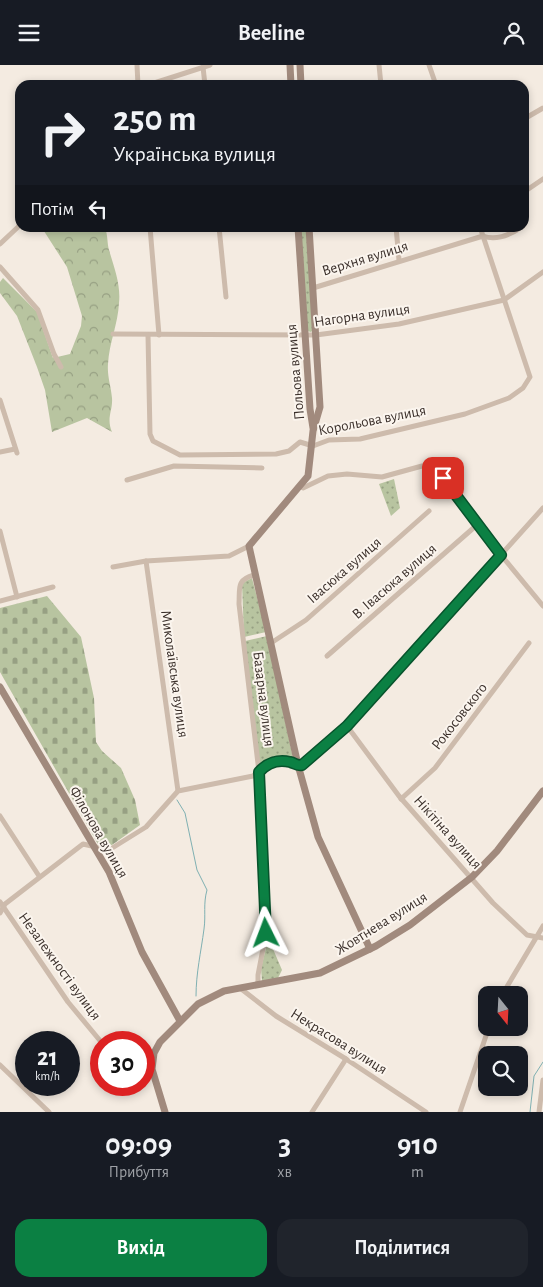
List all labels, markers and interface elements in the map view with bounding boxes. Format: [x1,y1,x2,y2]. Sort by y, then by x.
icon: menu [15,19,43,47]
icon: person [500,19,528,47]
text: Beeline [238,22,305,44]
icon: right [30,100,95,165]
text: 250 m [113,102,196,137]
text: Українська вулиця [113,143,276,165]
icon: left [84,195,112,223]
text: Потім [30,200,74,219]
street label: Верхня вулиця [320,238,410,279]
street label: Нагорна вулиця [313,301,411,330]
street label: Польова вулиця [284,323,307,420]
street label: Корольова вулиця [317,403,427,438]
pin [422,457,464,499]
icon: arrive [429,464,457,492]
street label: Івасюка вулиця [304,534,384,606]
street label: В. Івасюка вулиця [349,541,439,622]
street label: Миколаївська вулиця [158,609,191,739]
street label: Базарна вулиця [250,651,277,747]
street label: Рокосовского [429,680,490,753]
street label: Філонова вулиця [66,784,131,881]
street label: Нікітіна вулиця [411,793,484,872]
street label: Жовтнева вулиця [333,889,430,958]
position arrow [239,906,291,958]
street label: Незалежності вулиця [16,910,104,1023]
north arrow [478,986,528,1036]
map controls [478,986,528,1096]
street label: Некрасова вулиця [288,1006,390,1077]
speed limit sign: 30 [90,1031,155,1096]
text: 21 [37,1045,58,1070]
button: search [478,1046,528,1096]
text: km/h [35,1070,60,1082]
text: 09:09 [105,1130,172,1160]
text: 3 [278,1130,291,1160]
text: 910 [397,1130,438,1160]
text: Прибуття [108,1164,169,1180]
text: хв [277,1164,292,1180]
text: m [411,1164,424,1180]
button: Вихід [15,1219,267,1277]
button: Поділитися [277,1219,528,1277]

